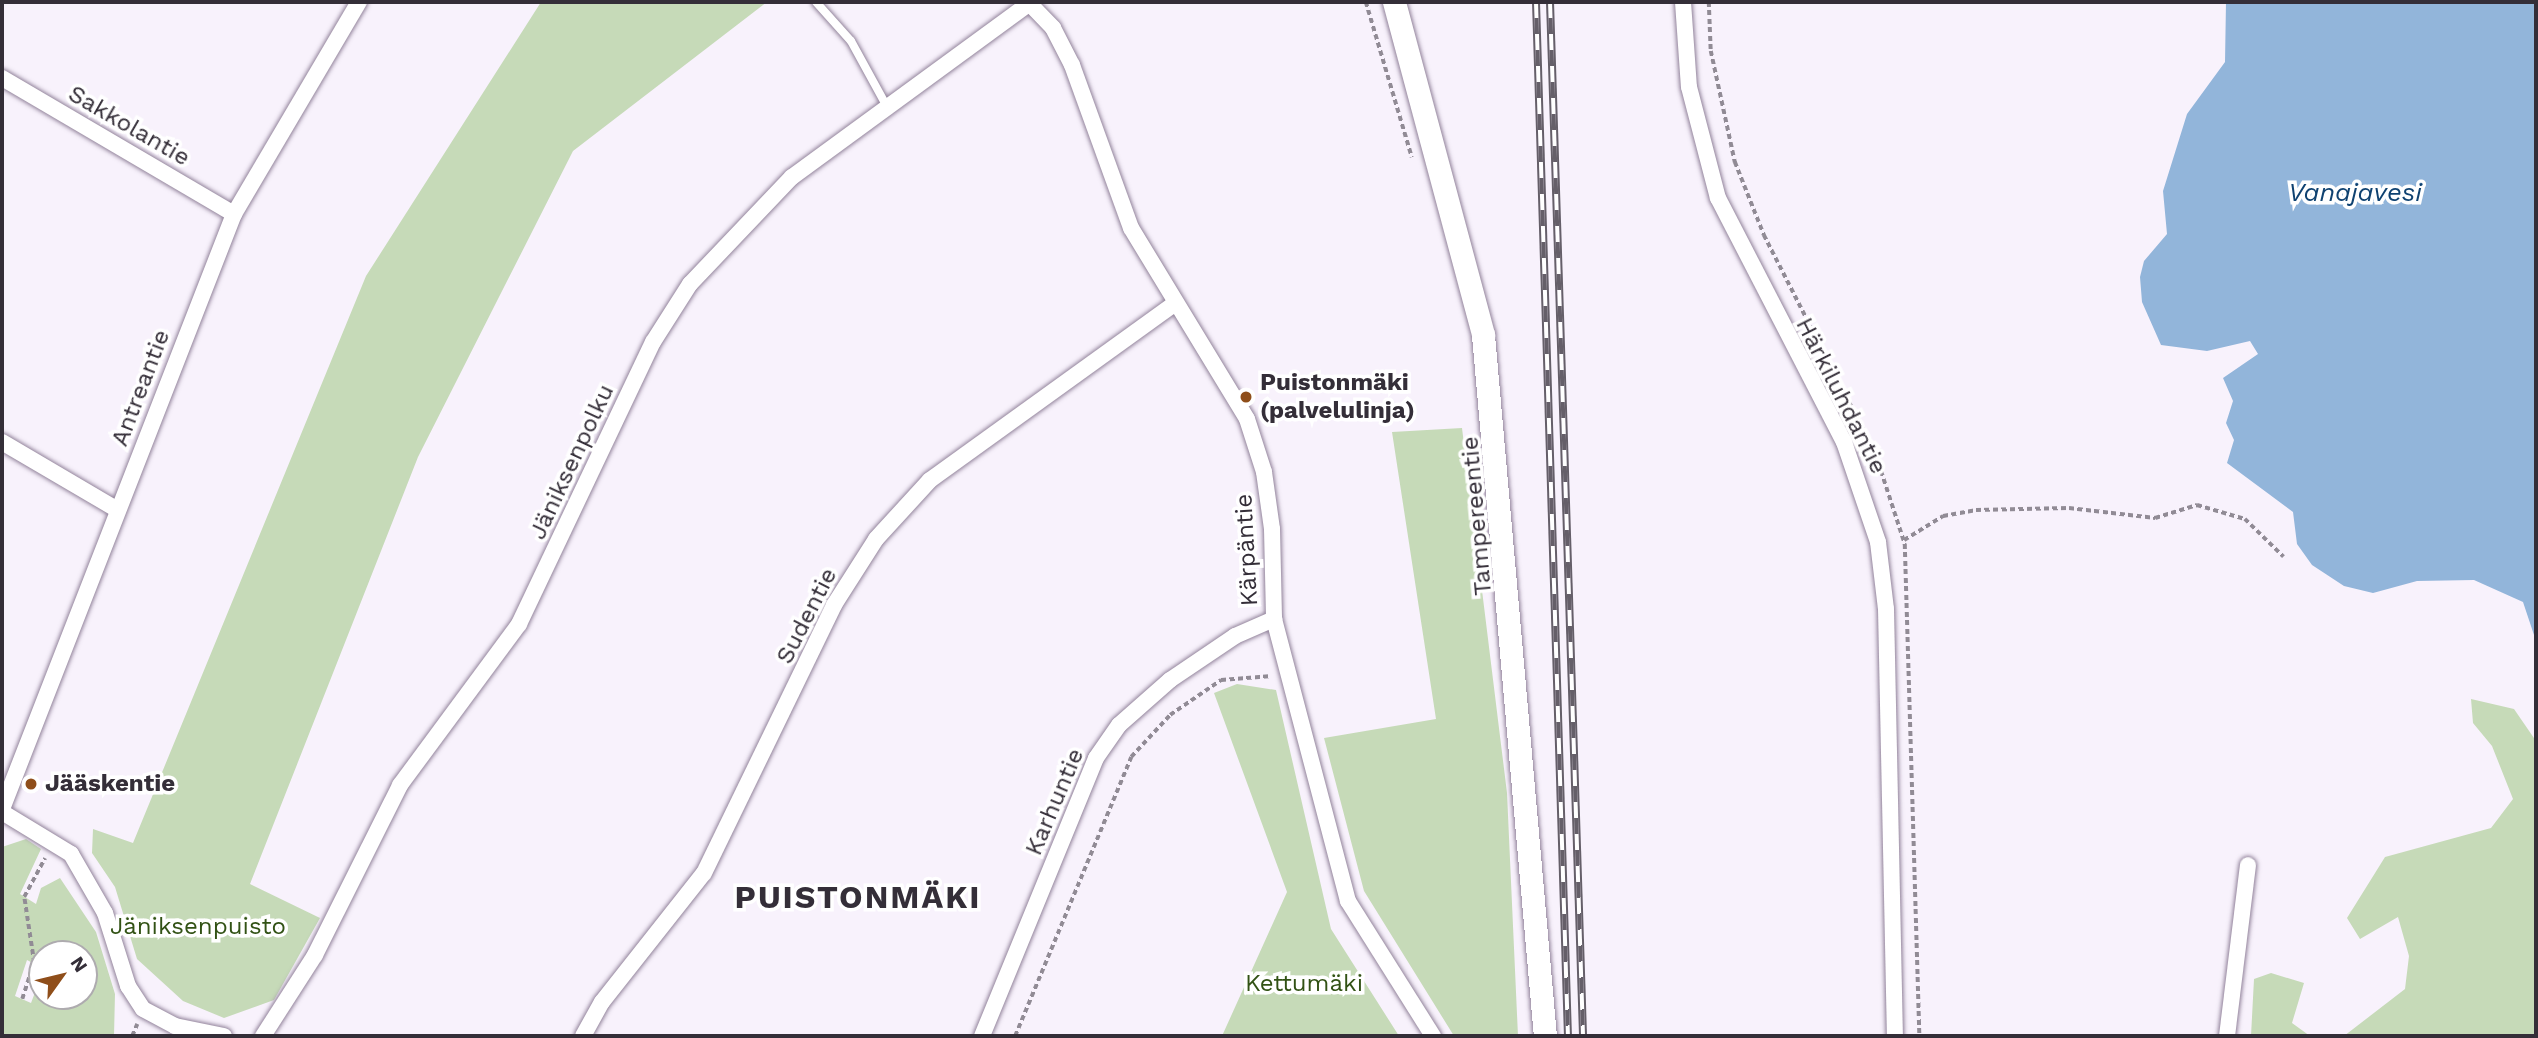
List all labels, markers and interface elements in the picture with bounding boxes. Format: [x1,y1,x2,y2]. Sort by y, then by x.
street label: Sakkolantie [63,80,195,172]
water label: Vanajavesi [2288,177,2422,209]
street label: Härkiluhdantie [1789,313,1893,479]
street label: Antreantie [106,326,176,450]
place label: Puistonmäki (palvelulinja) [1260,369,1415,425]
street label: Jäniksenpolku [523,380,621,544]
marker: Puistonmäki (palvelulinja) [1238,389,1254,405]
street label: Tampereentie [1456,435,1498,597]
street label: Kärpäntie [1230,493,1264,607]
street label: Sudentie [771,563,843,669]
street label: Karhuntie [1020,744,1090,860]
place label: Jääskentie [45,770,175,798]
marker: Jääskentie [23,776,39,792]
district label: PUISTONMÄKI [736,878,980,916]
park label: Jäniksenpuisto [110,913,286,941]
north arrow [28,940,98,1010]
text: N [66,952,93,976]
park label: Kettumäki [1245,970,1363,998]

